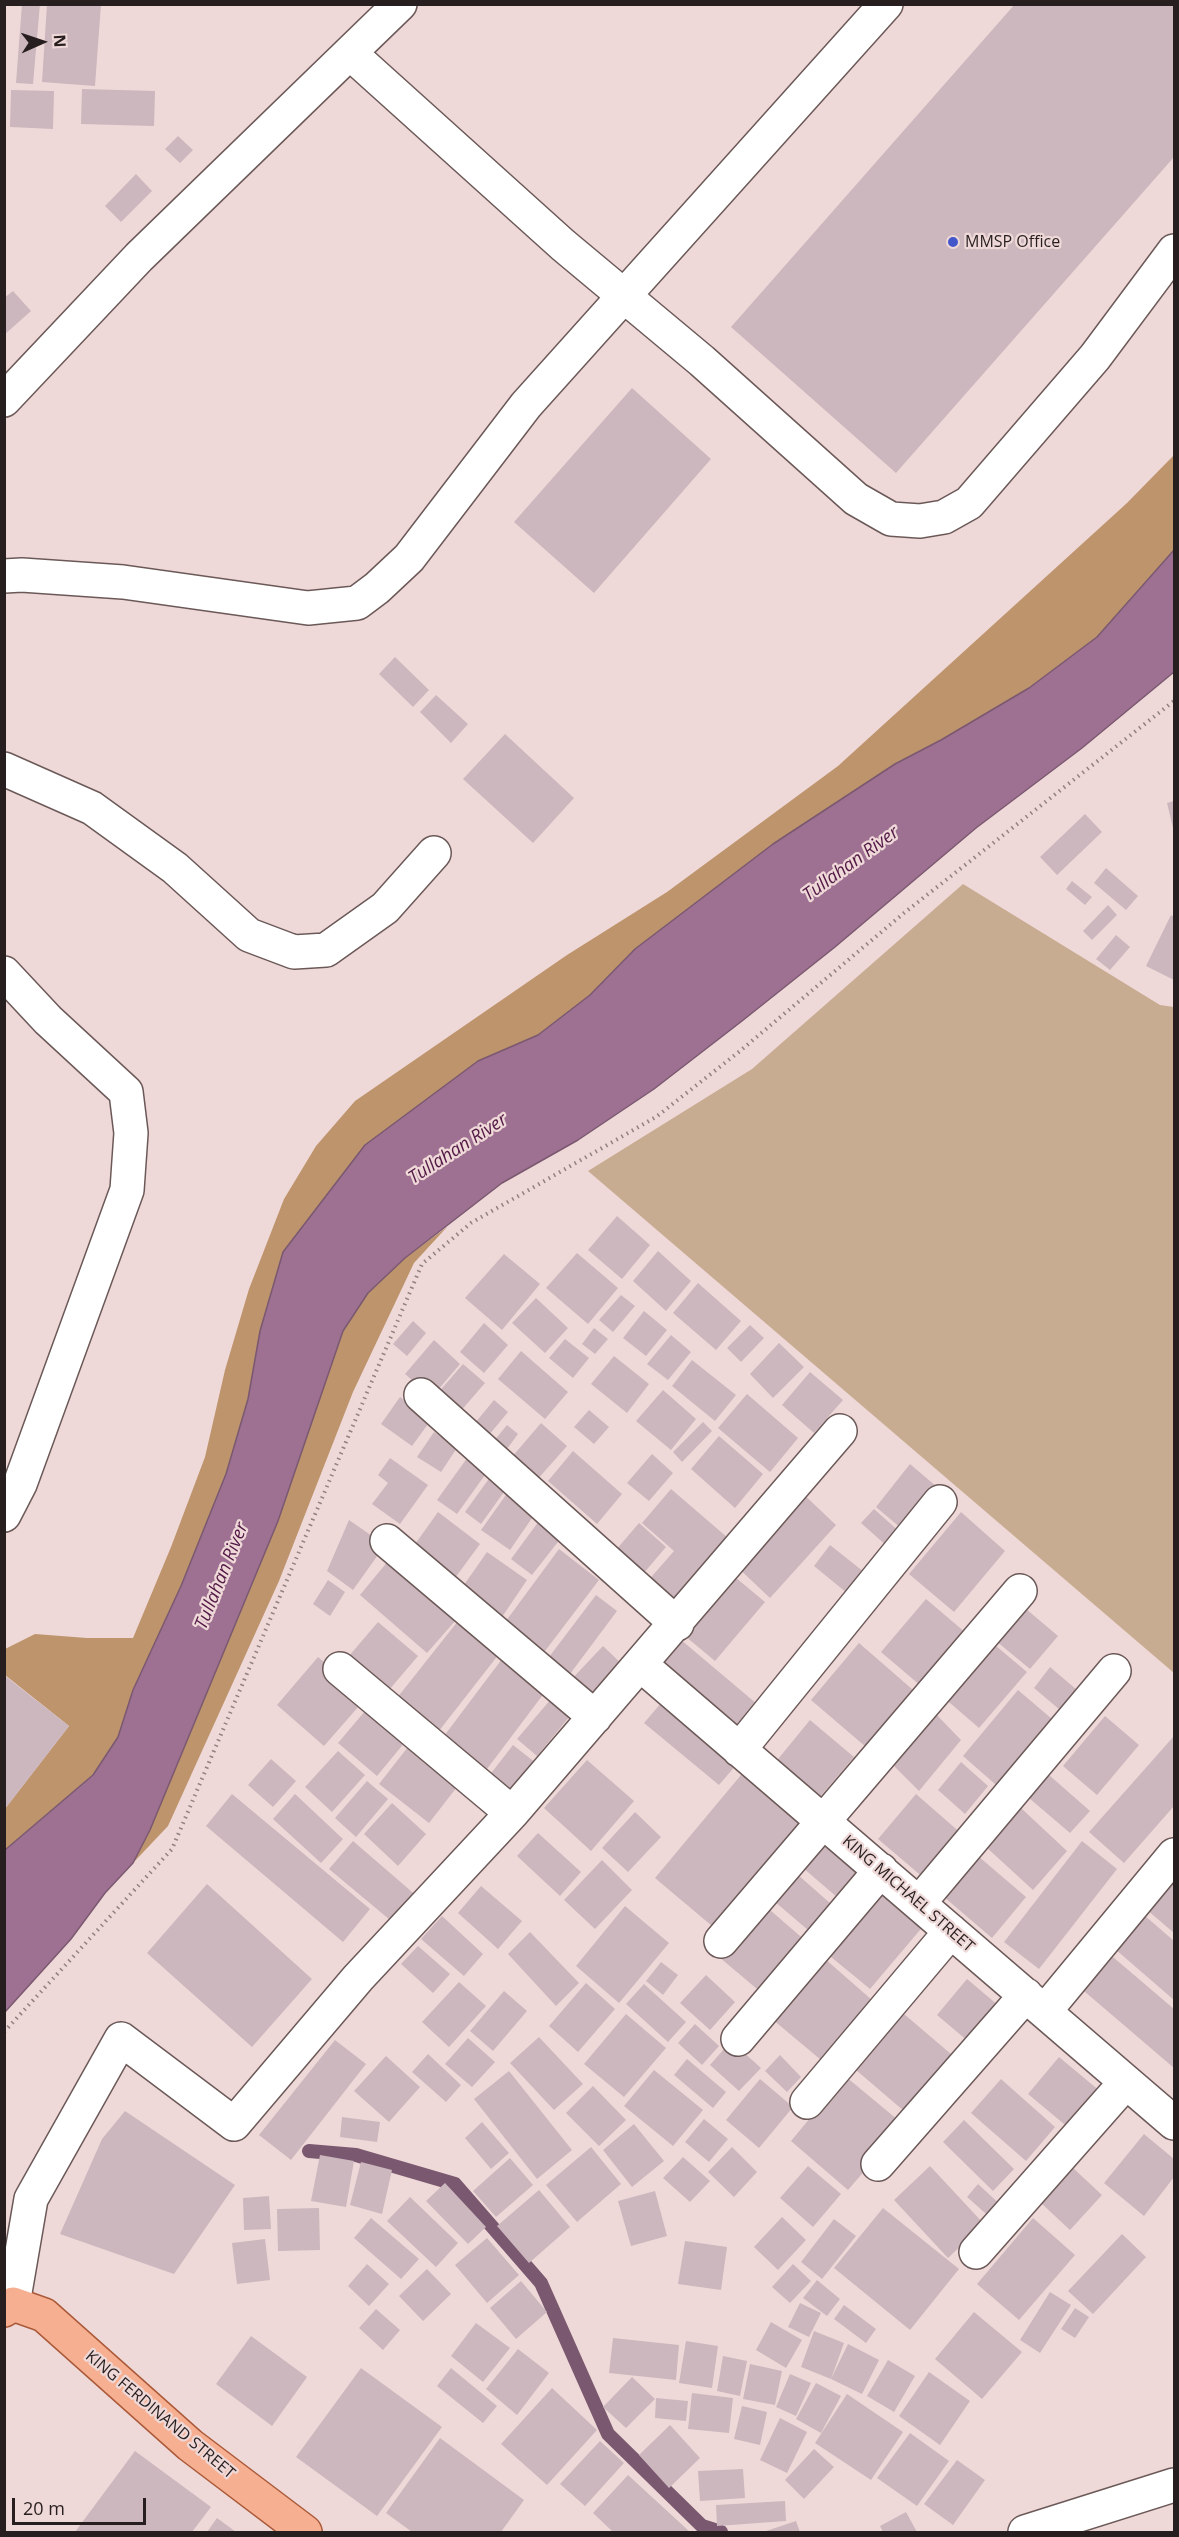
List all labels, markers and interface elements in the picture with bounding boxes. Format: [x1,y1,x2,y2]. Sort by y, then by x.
north arrow [12,12,72,72]
text: N [49,34,71,48]
place label: MMSP Office [965,232,1060,252]
marker: MMSP Office [946,235,960,249]
water label: Tullahan River [799,822,903,906]
water label: Tullahan River [405,1109,511,1189]
water label: Tullahan River [191,1519,253,1633]
street label: KING MICHAEL STREET [838,1832,978,1956]
street label: KING FERDINAND STREET [81,2347,239,2483]
scale bar [15,2486,148,2524]
text: 20 m [23,2496,65,2520]

